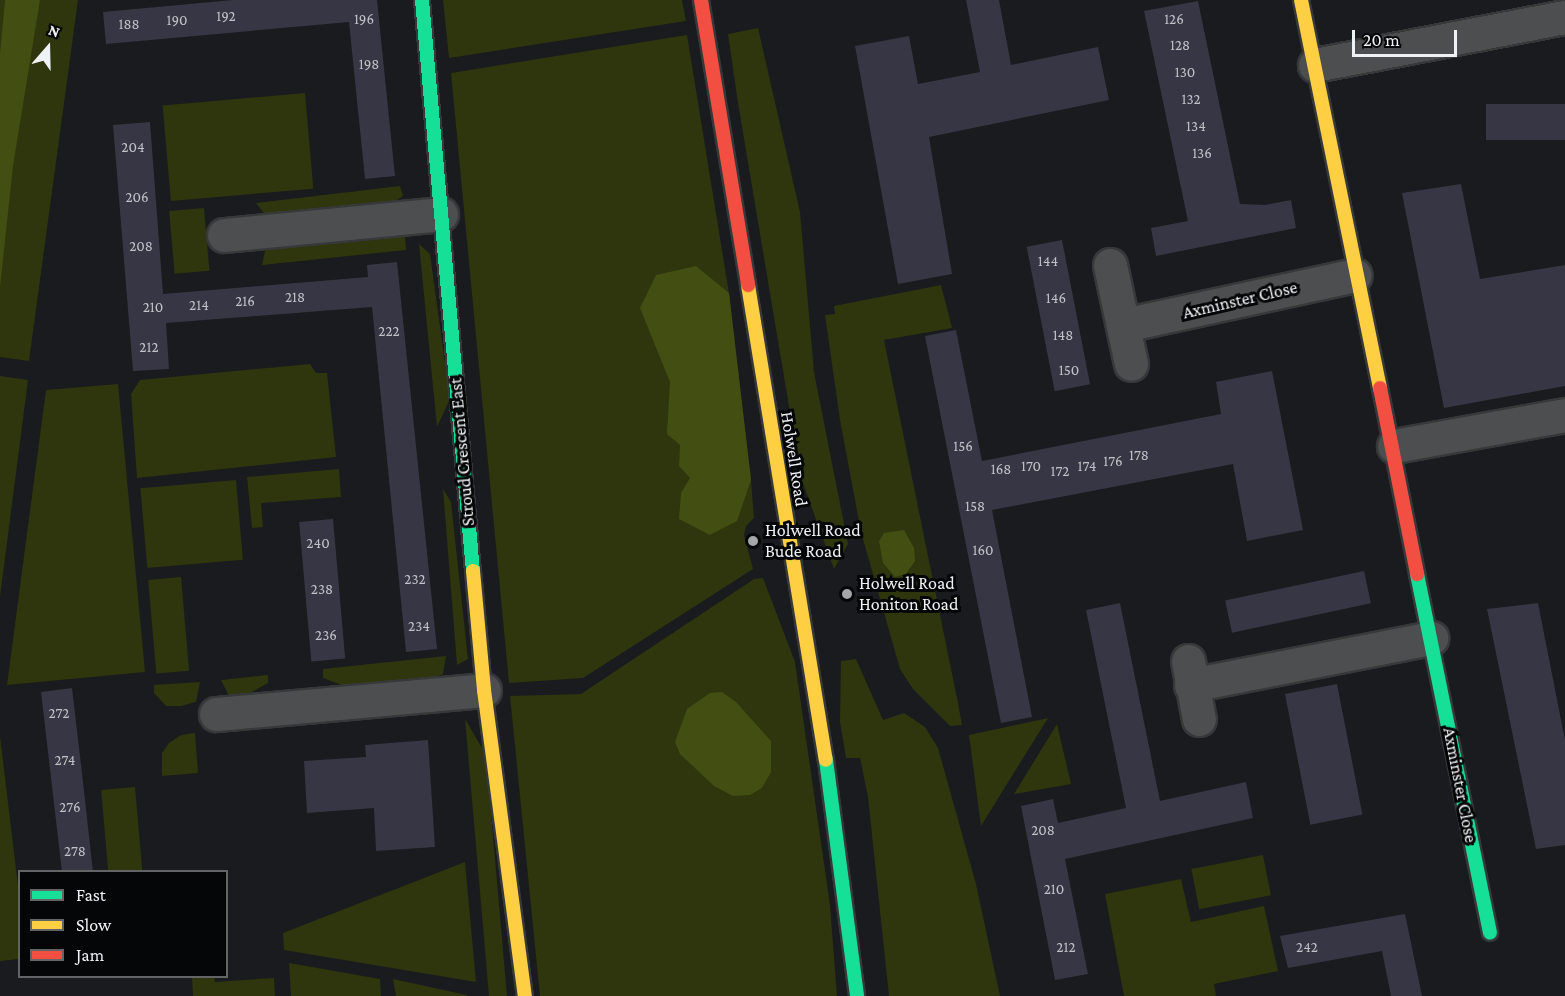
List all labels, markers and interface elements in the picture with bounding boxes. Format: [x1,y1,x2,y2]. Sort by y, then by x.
house number: 192 [216,8,236,26]
house number: 196 [354,11,374,29]
house number: 126 [1164,11,1184,29]
house number: 190 [166,12,188,30]
house number: 188 [118,16,140,34]
north arrow [18,18,78,78]
scale bar [1355,18,1460,56]
text: N [46,21,62,40]
text: 20 m [1363,30,1400,50]
house number: 128 [1170,37,1190,55]
house number: 198 [359,56,379,74]
house number: 130 [1175,64,1195,82]
house number: 132 [1181,91,1201,109]
house number: 134 [1186,118,1206,136]
house number: 204 [121,139,145,157]
house number: 136 [1192,145,1212,163]
house number: 206 [125,189,149,207]
house number: 208 [129,238,153,256]
house number: 144 [1038,253,1058,271]
street label: Axminster Close [1181,276,1299,324]
house number: 218 [285,289,305,307]
house number: 146 [1046,290,1066,308]
house number: 216 [235,293,255,311]
house number: 214 [189,297,209,315]
house number: 210 [143,299,163,317]
house number: 222 [378,323,400,341]
house number: 148 [1053,327,1073,345]
house number: 212 [139,339,159,357]
house number: 150 [1059,362,1079,380]
street label: Stroud Crescent East [445,377,479,527]
street label: Holwell Road [776,410,812,508]
house number: 156 [953,438,973,456]
house number: 178 [1129,447,1149,465]
house number: 176 [1103,453,1123,471]
house number: 170 [1021,458,1041,476]
house number: 174 [1077,458,1097,476]
house number: 168 [991,461,1011,479]
house number: 172 [1050,463,1070,481]
house number: 158 [965,498,985,516]
place label: Holwell Road Bude Road [765,520,861,562]
marker: Holwell Road Bude Road [746,534,760,548]
house number: 240 [306,535,330,553]
house number: 160 [972,542,994,560]
house number: 232 [404,571,426,589]
place label: Holwell Road Honiton Road [859,573,958,616]
house number: 238 [311,581,333,599]
marker: Holwell Road Honiton Road [840,587,854,601]
house number: 234 [408,618,430,636]
house number: 236 [315,627,337,645]
house number: 272 [49,705,69,723]
street label: Axminster Close [1438,726,1482,844]
house number: 274 [54,752,76,770]
house number: 276 [59,799,81,817]
house number: 208 [1031,822,1055,840]
house number: 278 [64,843,86,861]
legend [18,870,228,978]
house number: 210 [1044,881,1064,899]
text: Fast [76,885,106,905]
text: Slow [76,915,111,935]
house number: 212 [1056,939,1076,957]
house number: 242 [1296,939,1318,957]
text: Jam [76,945,104,965]

